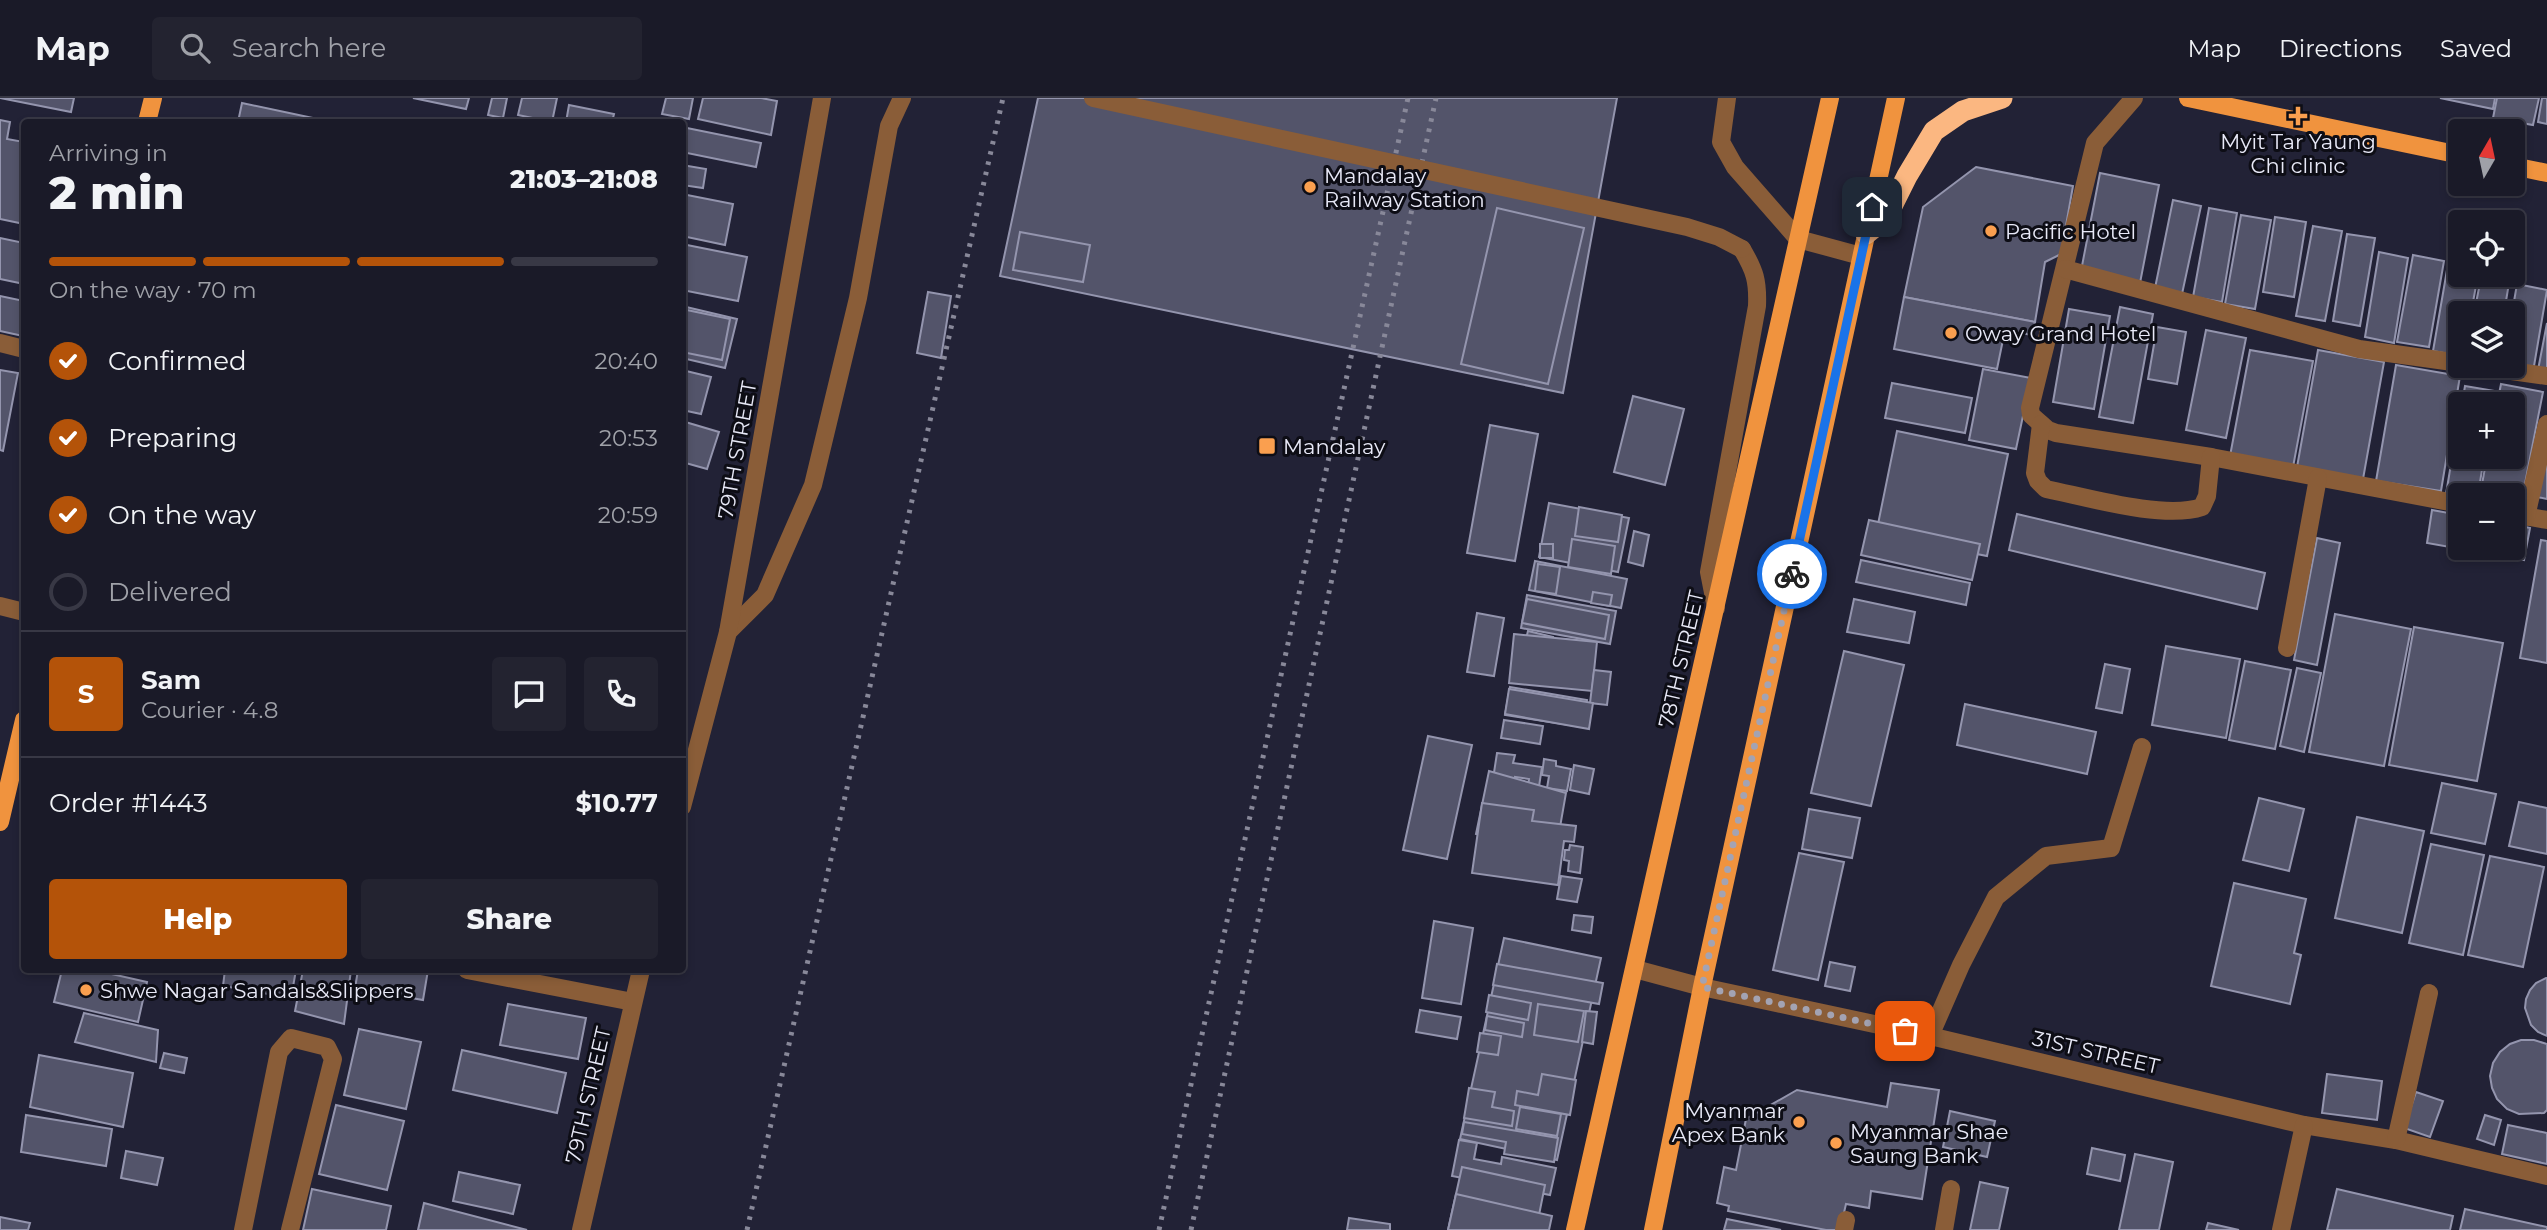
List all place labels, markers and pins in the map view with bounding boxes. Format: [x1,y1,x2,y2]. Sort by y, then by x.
marker: Myit Tar Yaung Chi clinic [2288,106,2308,126]
place label: Myit Tar Yaung Chi clinic [2220,129,2376,178]
place label: Mandalay Railway Station [1324,163,1485,212]
pin [1842,177,1902,237]
marker: Mandalay Railway Station [1302,179,1318,195]
place label: Pacific Hotel [2005,219,2136,244]
marker: Pacific Hotel [1983,223,1999,239]
place label: Oway Grand Hotel [1965,321,2156,346]
marker: Oway Grand Hotel [1943,325,1959,341]
place label: Mandalay [1283,434,1386,459]
marker: Mandalay [1257,436,1277,456]
place label: Shwe Nagar Sandals&Slippers [100,978,413,1003]
marker: Shwe Nagar Sandals&Slippers [78,982,94,998]
pin [1875,1001,1935,1061]
place label: Myanmar Apex Bank [1672,1098,1785,1147]
marker: Myanmar Apex Bank [1791,1114,1807,1130]
place label: Myanmar Shae Saung Bank [1850,1119,2008,1168]
marker: Myanmar Shae Saung Bank [1828,1135,1844,1151]

